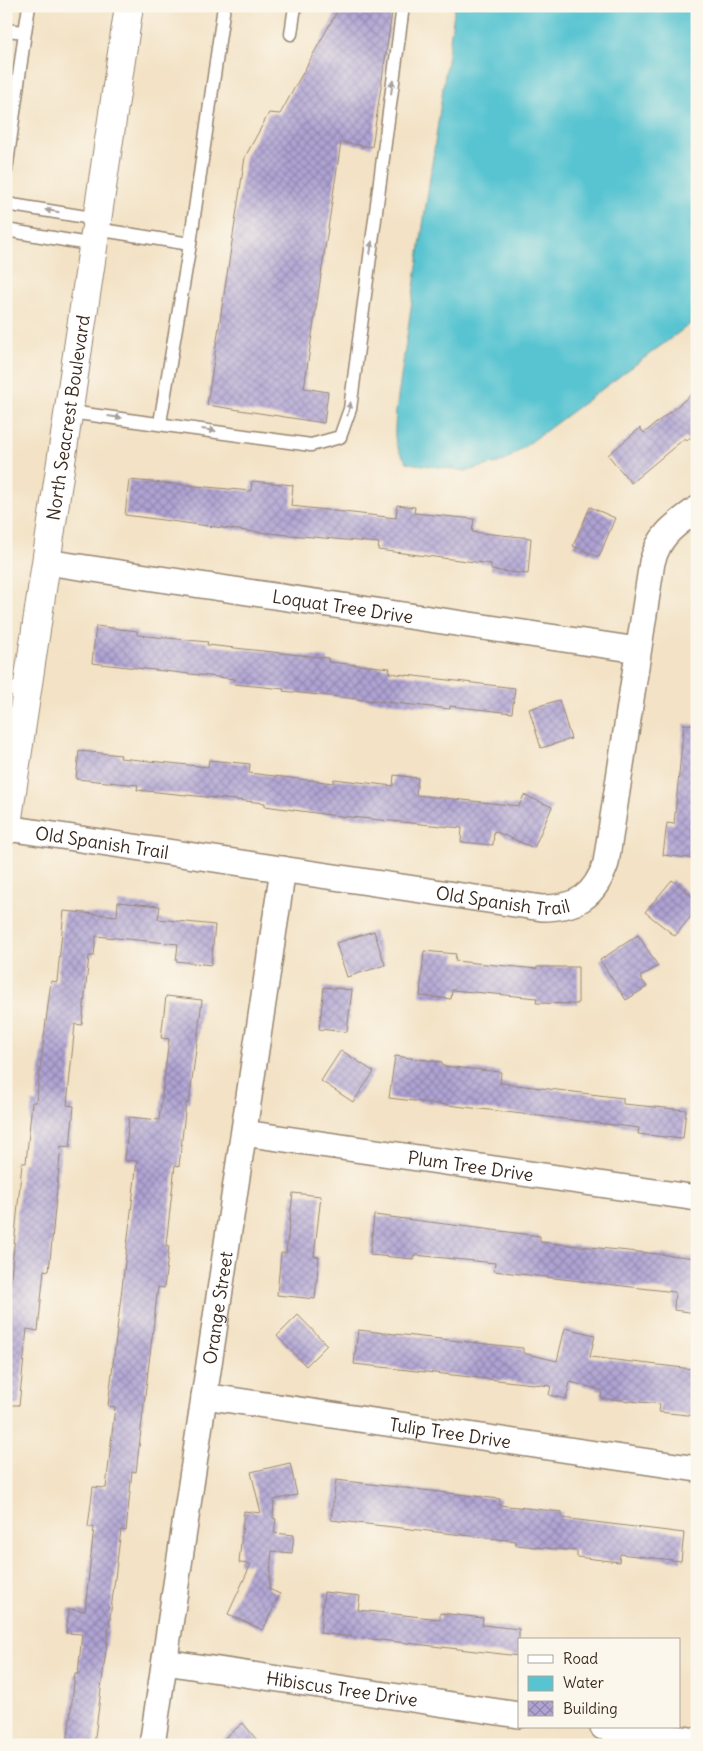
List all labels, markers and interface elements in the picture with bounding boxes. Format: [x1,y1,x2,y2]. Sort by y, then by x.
one-way arrow [389,79,397,95]
one-way arrow [44,207,60,215]
one-way arrow [367,240,375,256]
street label: North Seacrest Boulevard [41,313,94,522]
one-way arrow [345,402,353,417]
one-way arrow [108,413,124,421]
one-way arrow [201,426,217,434]
street label: Loquat Tree Drive [271,584,415,628]
street label: Old Spanish Trail [34,821,170,864]
street label: Old Spanish Trail [434,881,572,920]
street label: Plum Tree Drive [406,1145,535,1186]
street label: Orange Street [198,1250,237,1366]
street label: Tulip Tree Drive [388,1412,513,1453]
legend [518,1638,680,1728]
text: Road [563,1649,598,1668]
street label: Hibiscus Tree Drive [265,1666,419,1711]
text: Water [563,1673,604,1692]
text: Building [563,1699,618,1718]

